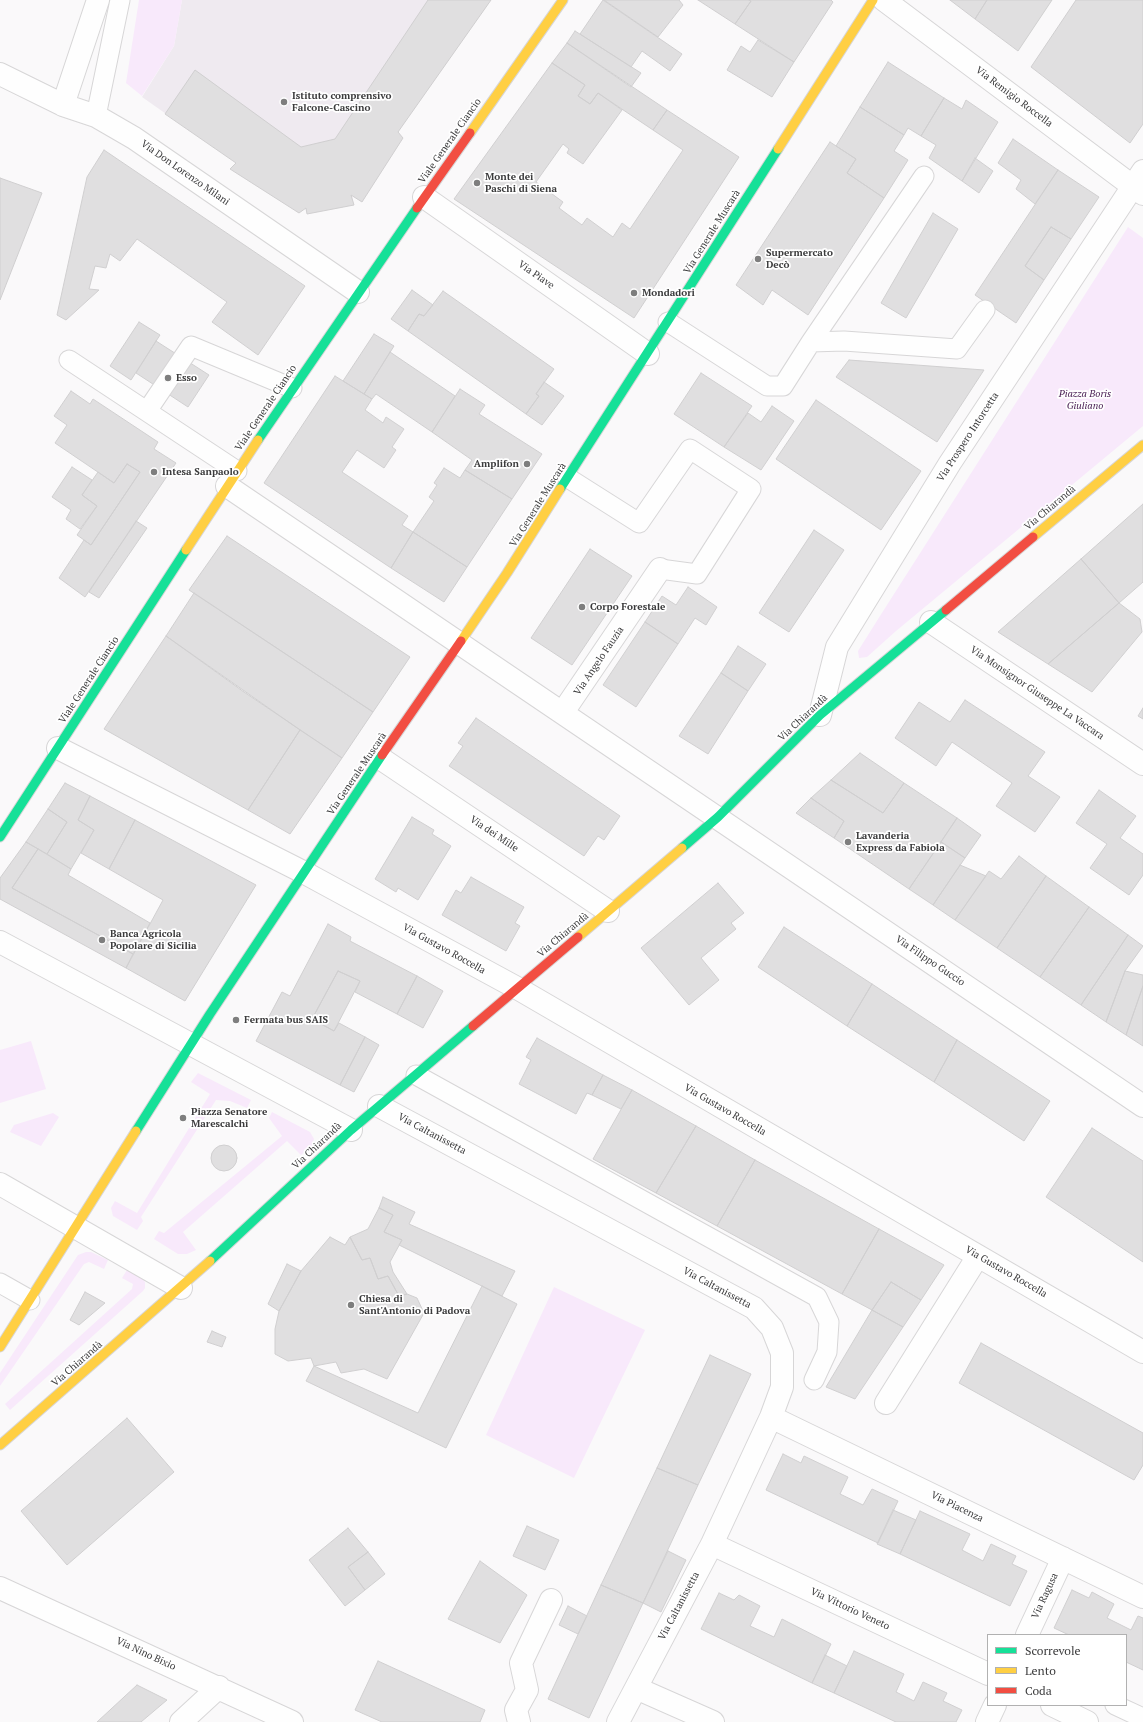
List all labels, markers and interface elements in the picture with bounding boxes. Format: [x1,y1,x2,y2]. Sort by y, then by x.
street label: Via Remigio Roccella [973,64,1055,130]
place label: Istituto comprensivo Falcone-Cascino [292,90,391,114]
street label: Viale Generale Ciancio [416,96,484,186]
marker: Istituto comprensivo Falcone-Cascino [279,97,289,107]
street label: Via Don Lorenzo Milani [138,138,232,208]
place label: Monte dei Paschi di Siena [485,171,557,194]
marker: Monte dei Paschi di Siena [472,178,482,188]
street label: Via Generale Muscarà [681,188,743,276]
place label: Supermercato Decò [766,247,833,270]
marker: Supermercato Decò [753,254,763,264]
street label: Via Piave [516,258,556,292]
place label: Mondadori [642,287,695,299]
marker: Mondadori [629,288,639,298]
street label: Viale Generale Ciancio [233,363,299,453]
place label: Esso [176,372,197,384]
marker: Esso [163,373,173,383]
park label: Piazza Boris Giuliano [1059,388,1111,412]
street label: Via Prospero Intorcetta [935,390,1001,484]
place label: Amplifon [474,458,519,470]
marker: Amplifon [522,459,532,469]
street label: Via Generale Muscarà [507,461,569,549]
place label: Intesa Sanpaolo [162,466,239,478]
marker: Intesa Sanpaolo [149,467,159,477]
street label: Via Chiarandà [1022,483,1078,533]
place label: Corpo Forestale [590,601,665,613]
marker: Corpo Forestale [577,602,587,612]
street label: Via Angelo Fauzia [572,624,626,698]
street label: Viale Generale Ciancio [56,634,122,726]
street label: Via Monsignor Giuseppe La Vaccara [968,644,1106,742]
street label: Via Chiarandà [776,692,830,744]
street label: Via Generale Muscarà [325,730,389,818]
street label: Via dei Mille [467,813,521,855]
place label: Lavanderia Express da Fabiola [856,830,945,854]
marker: Lavanderia Express da Fabiola [843,837,853,847]
street label: Via Chiarandà [535,910,591,960]
street label: Via Gustavo Roccella [401,921,487,977]
place label: Banca Agricola Popolare di Sicilia [110,928,197,952]
street label: Via Filippo Guccio [893,933,967,989]
marker: Banca Agricola Popolare di Sicilia [97,935,107,945]
place label: Fermata bus SAIS [244,1014,328,1026]
marker: Fermata bus SAIS [231,1015,241,1025]
street label: Via Gustavo Roccella [682,1082,768,1138]
place label: Piazza Senatore Marescalchi [191,1106,267,1130]
street label: Via Caltanissetta [396,1111,468,1157]
marker: Piazza Senatore Marescalchi [178,1113,188,1123]
street label: Via Chiarandà [290,1120,344,1172]
street label: Via Gustavo Roccella [963,1244,1049,1300]
street label: Via Caltanissetta [681,1265,753,1311]
place label: Chiesa di Sant'Antonio di Padova [359,1293,470,1316]
marker: Chiesa di Sant'Antonio di Padova [346,1300,356,1310]
street label: Via Chiarandà [49,1339,105,1389]
street label: Via Piacenza [929,1489,985,1525]
street label: Via Caltanissetta [656,1570,702,1642]
street label: Via Ragusa [1029,1571,1061,1621]
street label: Via Vittorio Veneto [808,1585,892,1633]
legend [987,1634,1127,1706]
street label: Via Nino Bixio [114,1635,178,1673]
text: Scorrevole [1025,1643,1081,1658]
text: Lento [1025,1663,1056,1678]
text: Coda [1025,1683,1052,1698]

